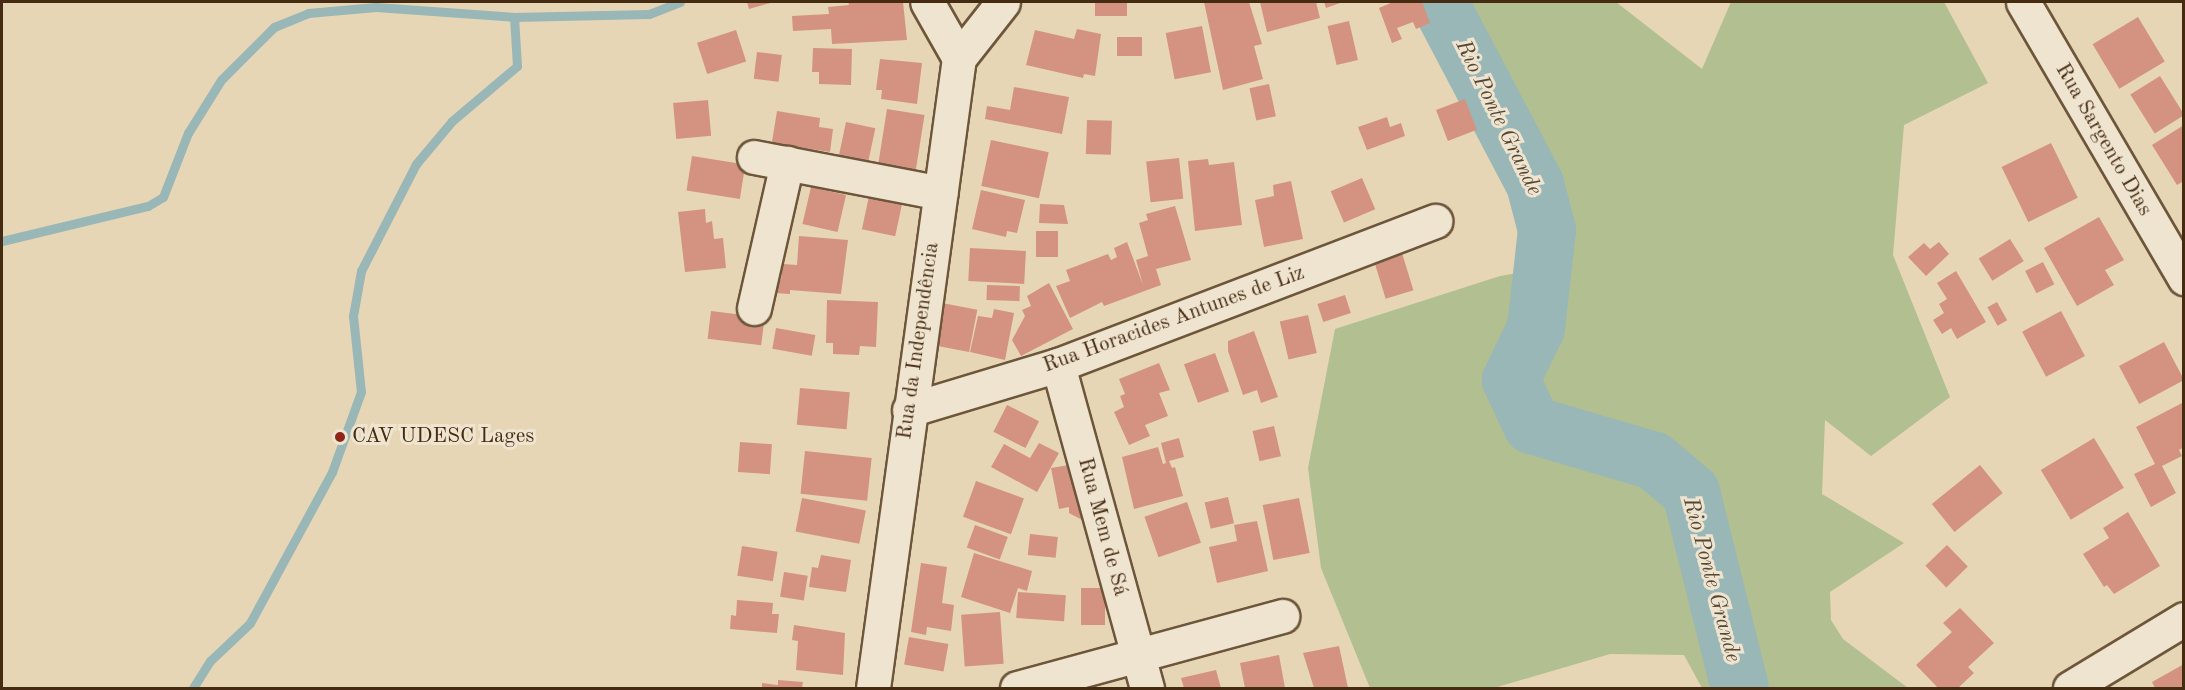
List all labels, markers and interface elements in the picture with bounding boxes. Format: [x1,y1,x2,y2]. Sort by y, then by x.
water label: Rio Ponte Grande [1449,36,1547,200]
street label: Rua Sargento Dias [2049,59,2157,221]
street label: Rua da Independência [893,241,945,441]
street label: Rua Horacides Antunes de Liz [1040,261,1308,379]
place label: CAV UDESC Lages [352,424,534,450]
marker: CAV UDESC Lages [333,430,347,444]
street label: Rua Mem de Sá [1071,455,1133,599]
water label: Rio Ponte Grande [1676,495,1746,665]

